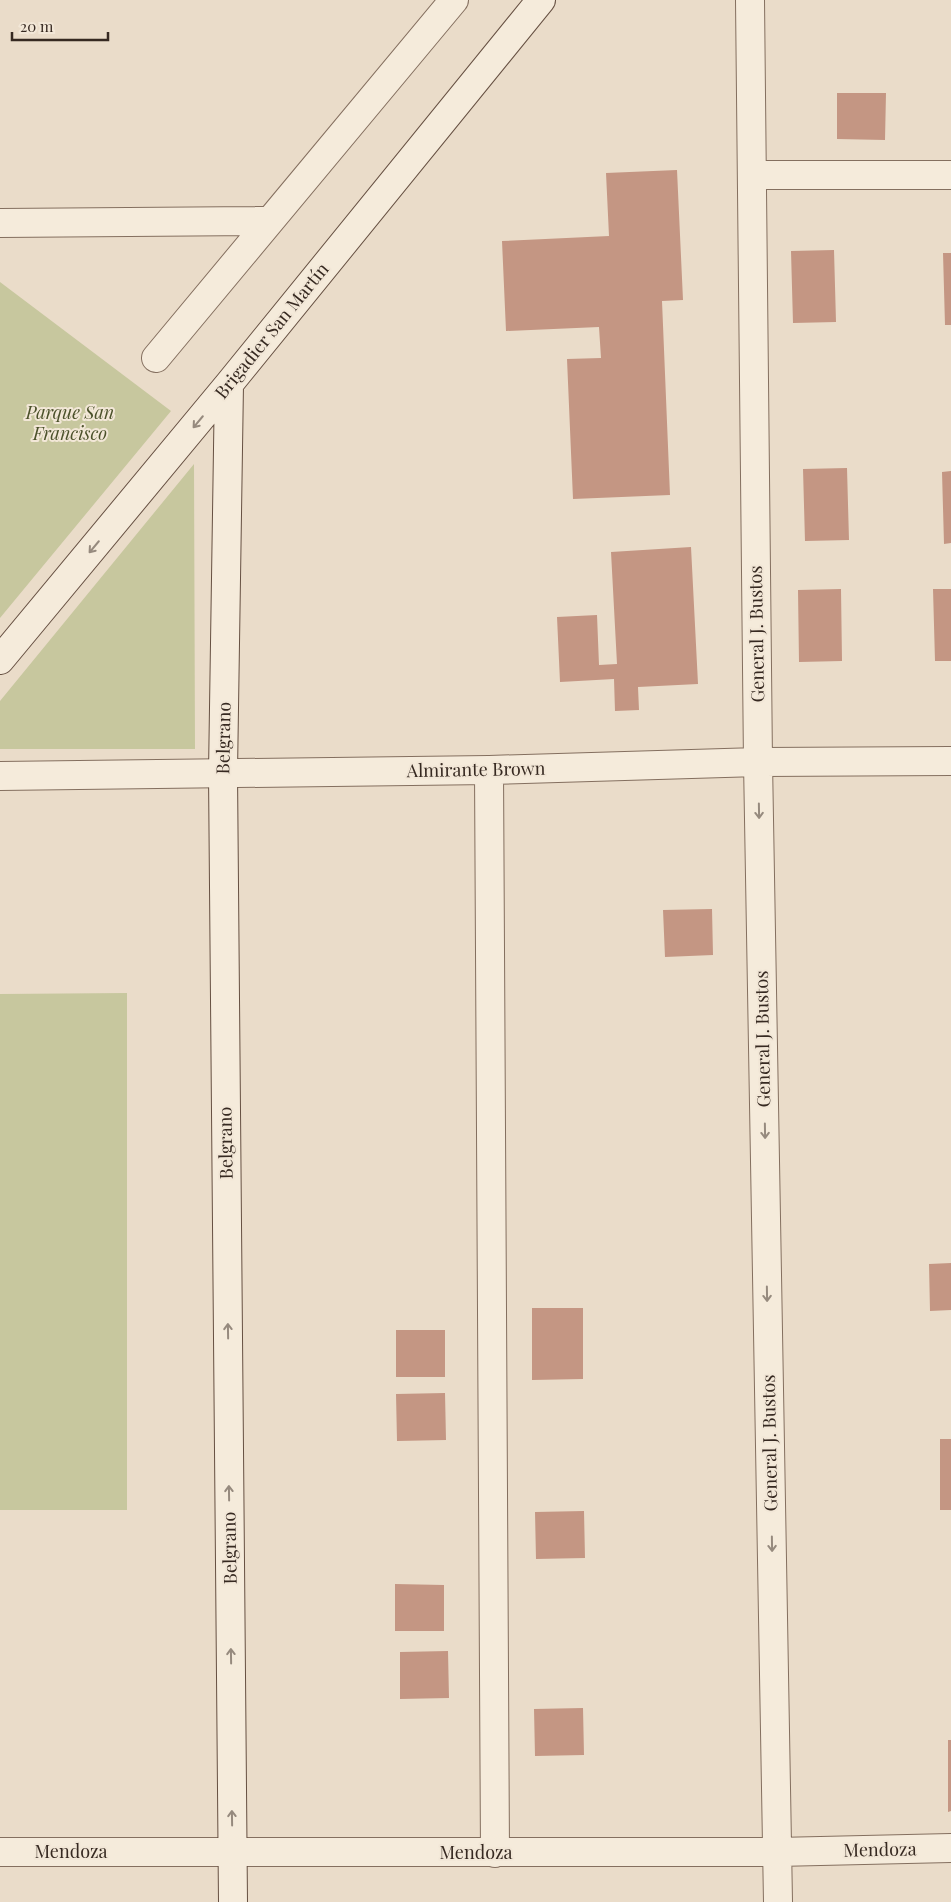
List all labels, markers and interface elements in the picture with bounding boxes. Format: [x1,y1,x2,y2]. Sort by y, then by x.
scale bar [12,10,109,42]
text: 20 m [20,16,54,36]
street label: Brigadier San Martín [209,257,334,403]
park label: Parque San Francisco [25,400,114,445]
one-way arrow [193,415,204,428]
one-way arrow [89,540,100,553]
street label: General J. Bustos [743,565,769,703]
street label: Belgrano [210,701,236,774]
street label: Almirante Brown [406,756,546,782]
one-way arrow [754,802,764,819]
street label: General J. Bustos [749,970,775,1108]
street label: Belgrano [212,1106,238,1180]
one-way arrow [760,1123,769,1139]
one-way arrow [763,1285,772,1301]
one-way arrow [223,1323,233,1340]
street label: General J. Bustos [756,1374,782,1512]
one-way arrow [225,1486,234,1502]
street label: Belgrano [216,1511,242,1585]
one-way arrow [767,1535,777,1551]
one-way arrow [226,1648,236,1664]
one-way arrow [227,1811,237,1827]
street label: Mendoza [843,1836,917,1862]
street label: Mendoza [34,1839,108,1863]
street label: Mendoza [439,1840,513,1864]

